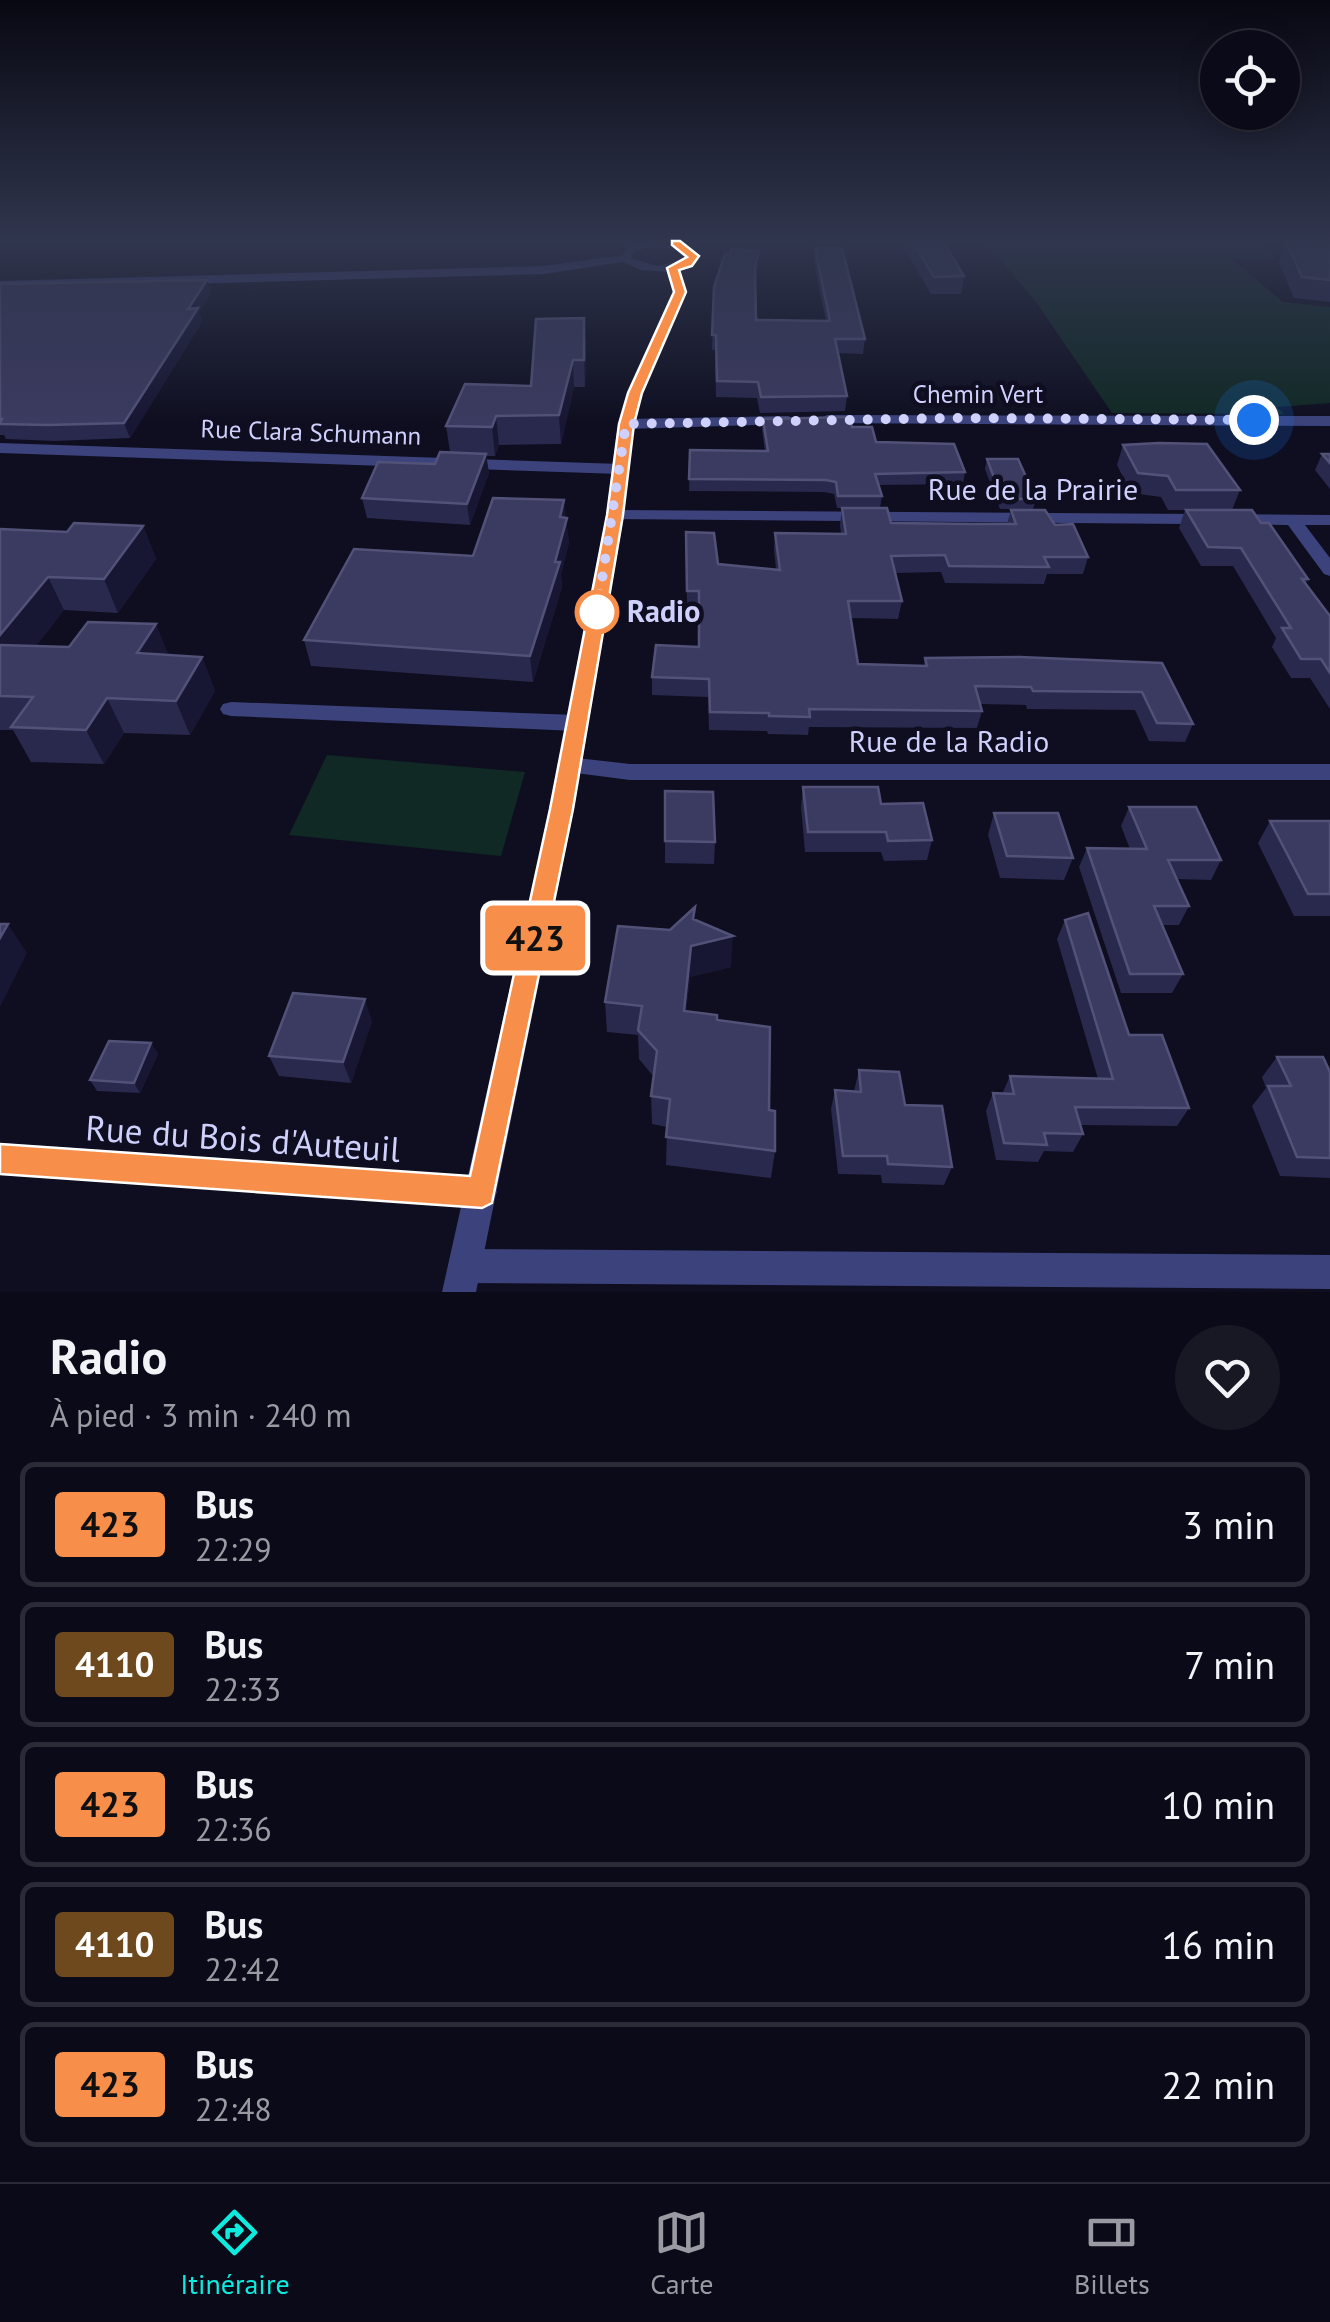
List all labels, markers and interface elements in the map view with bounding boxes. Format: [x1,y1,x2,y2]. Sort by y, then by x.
map controls [1200,30,1300,130]
button: locate [1200,30,1300,130]
street label: Chemin Vert [913,378,1044,410]
your location [1229,395,1279,445]
street label: Rue Clara Schumann [200,412,422,452]
street label: Rue de la Prairie [928,469,1138,508]
marker: Radio [576,591,618,633]
place label: Radio [627,591,700,630]
street label: Rue de la Radio [849,721,1049,760]
line badge: 423 [478,906,592,970]
text: 423 [505,915,565,961]
street label: Rue du Bois d'Auteuil [84,1104,402,1172]
text: Radio [50,1325,167,1387]
button: heart [1175,1325,1280,1430]
text: À pied · 3 min · 240 m [50,1394,351,1436]
text: Bus [195,1479,254,1528]
text: 3 min [1182,1500,1275,1549]
text: 423 [80,1501,140,1547]
text: 22:29 [195,1528,272,1570]
text: Bus [204,1619,263,1668]
text: 7 min [1184,1640,1275,1689]
text: 4110 [75,1641,154,1687]
text: 22:33 [204,1668,281,1710]
text: Bus [195,1759,254,1808]
text: 10 min [1162,1780,1275,1829]
text: 423 [80,1781,140,1827]
text: 22:36 [195,1808,272,1850]
text: Bus [204,1899,263,1948]
text: 16 min [1162,1920,1275,1969]
text: 4110 [75,1921,154,1967]
text: 22:42 [204,1948,281,1990]
text: Bus [195,2039,254,2088]
text: 22 min [1162,2060,1275,2109]
text: 423 [80,2061,140,2107]
text: 22:48 [195,2088,272,2130]
tab: Itinéraire [180,2205,290,2302]
tab: Carte [650,2205,713,2302]
tab: Billets [1074,2205,1150,2302]

